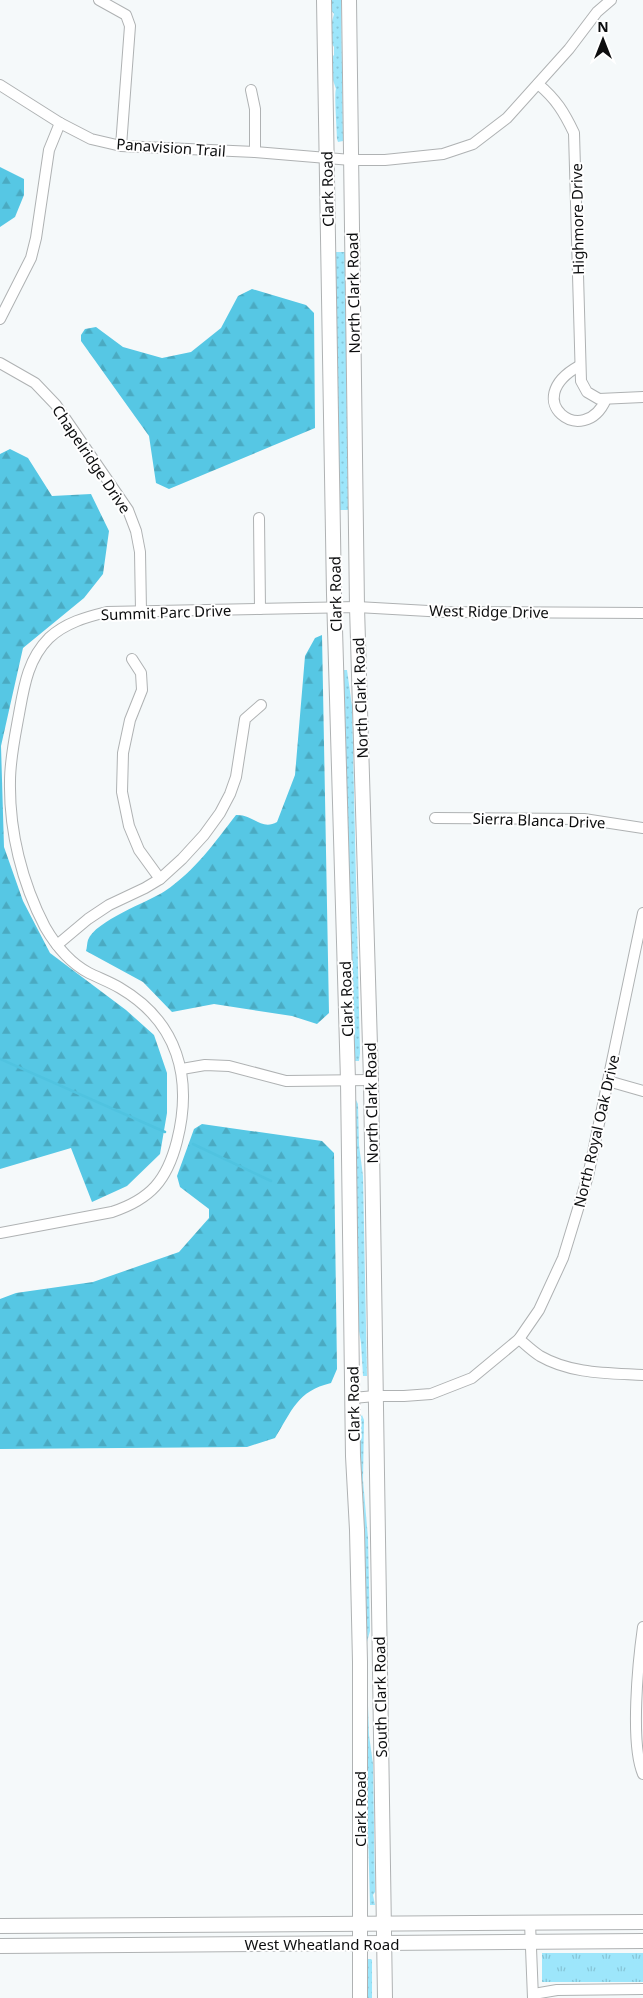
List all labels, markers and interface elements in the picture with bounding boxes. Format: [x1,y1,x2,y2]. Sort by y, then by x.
north arrow [578,15,628,65]
text: N [597,17,609,36]
street label: Panavision Trail [116,133,226,161]
street label: Clark Road [316,151,338,227]
street label: Highmore Drive [566,163,588,275]
street label: North Clark Road [342,232,364,354]
street label: Chapelridge Drive [48,401,136,517]
street label: Clark Road [324,556,346,632]
street label: Summit Parc Drive [101,600,231,624]
street label: West Ridge Drive [429,600,549,622]
street label: North Clark Road [348,637,372,759]
street label: Sierra Blanca Drive [472,808,606,832]
street label: Clark Road [335,961,357,1037]
street label: North Clark Road [360,1042,382,1164]
street label: North Royal Oak Drive [569,1053,623,1209]
street label: Clark Road [342,1366,364,1442]
street label: South Clark Road [369,1636,391,1758]
street label: Clark Road [350,1771,370,1847]
street label: West Wheatland Road [245,1934,399,1954]

